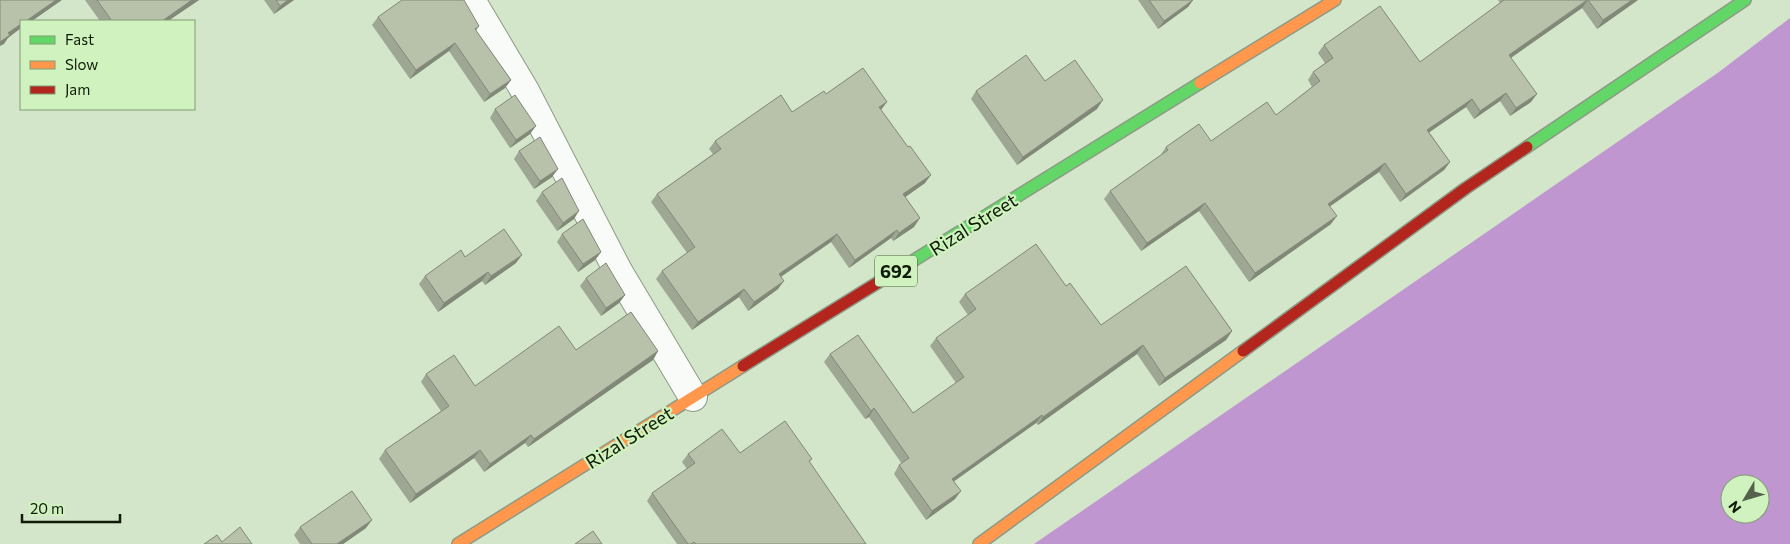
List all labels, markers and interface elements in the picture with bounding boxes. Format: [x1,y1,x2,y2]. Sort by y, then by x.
legend [20,20,195,110]
text: Fast [65,30,94,48]
text: Slow [65,55,98,73]
text: Jam [65,80,90,98]
street label: Rizal Street [925,188,1021,260]
road number: 692 [875,256,917,286]
street label: Rizal Street [581,401,677,473]
north arrow [1720,474,1770,524]
scale bar [22,492,120,524]
text: N [1724,498,1744,517]
text: 20 m [30,499,64,517]

